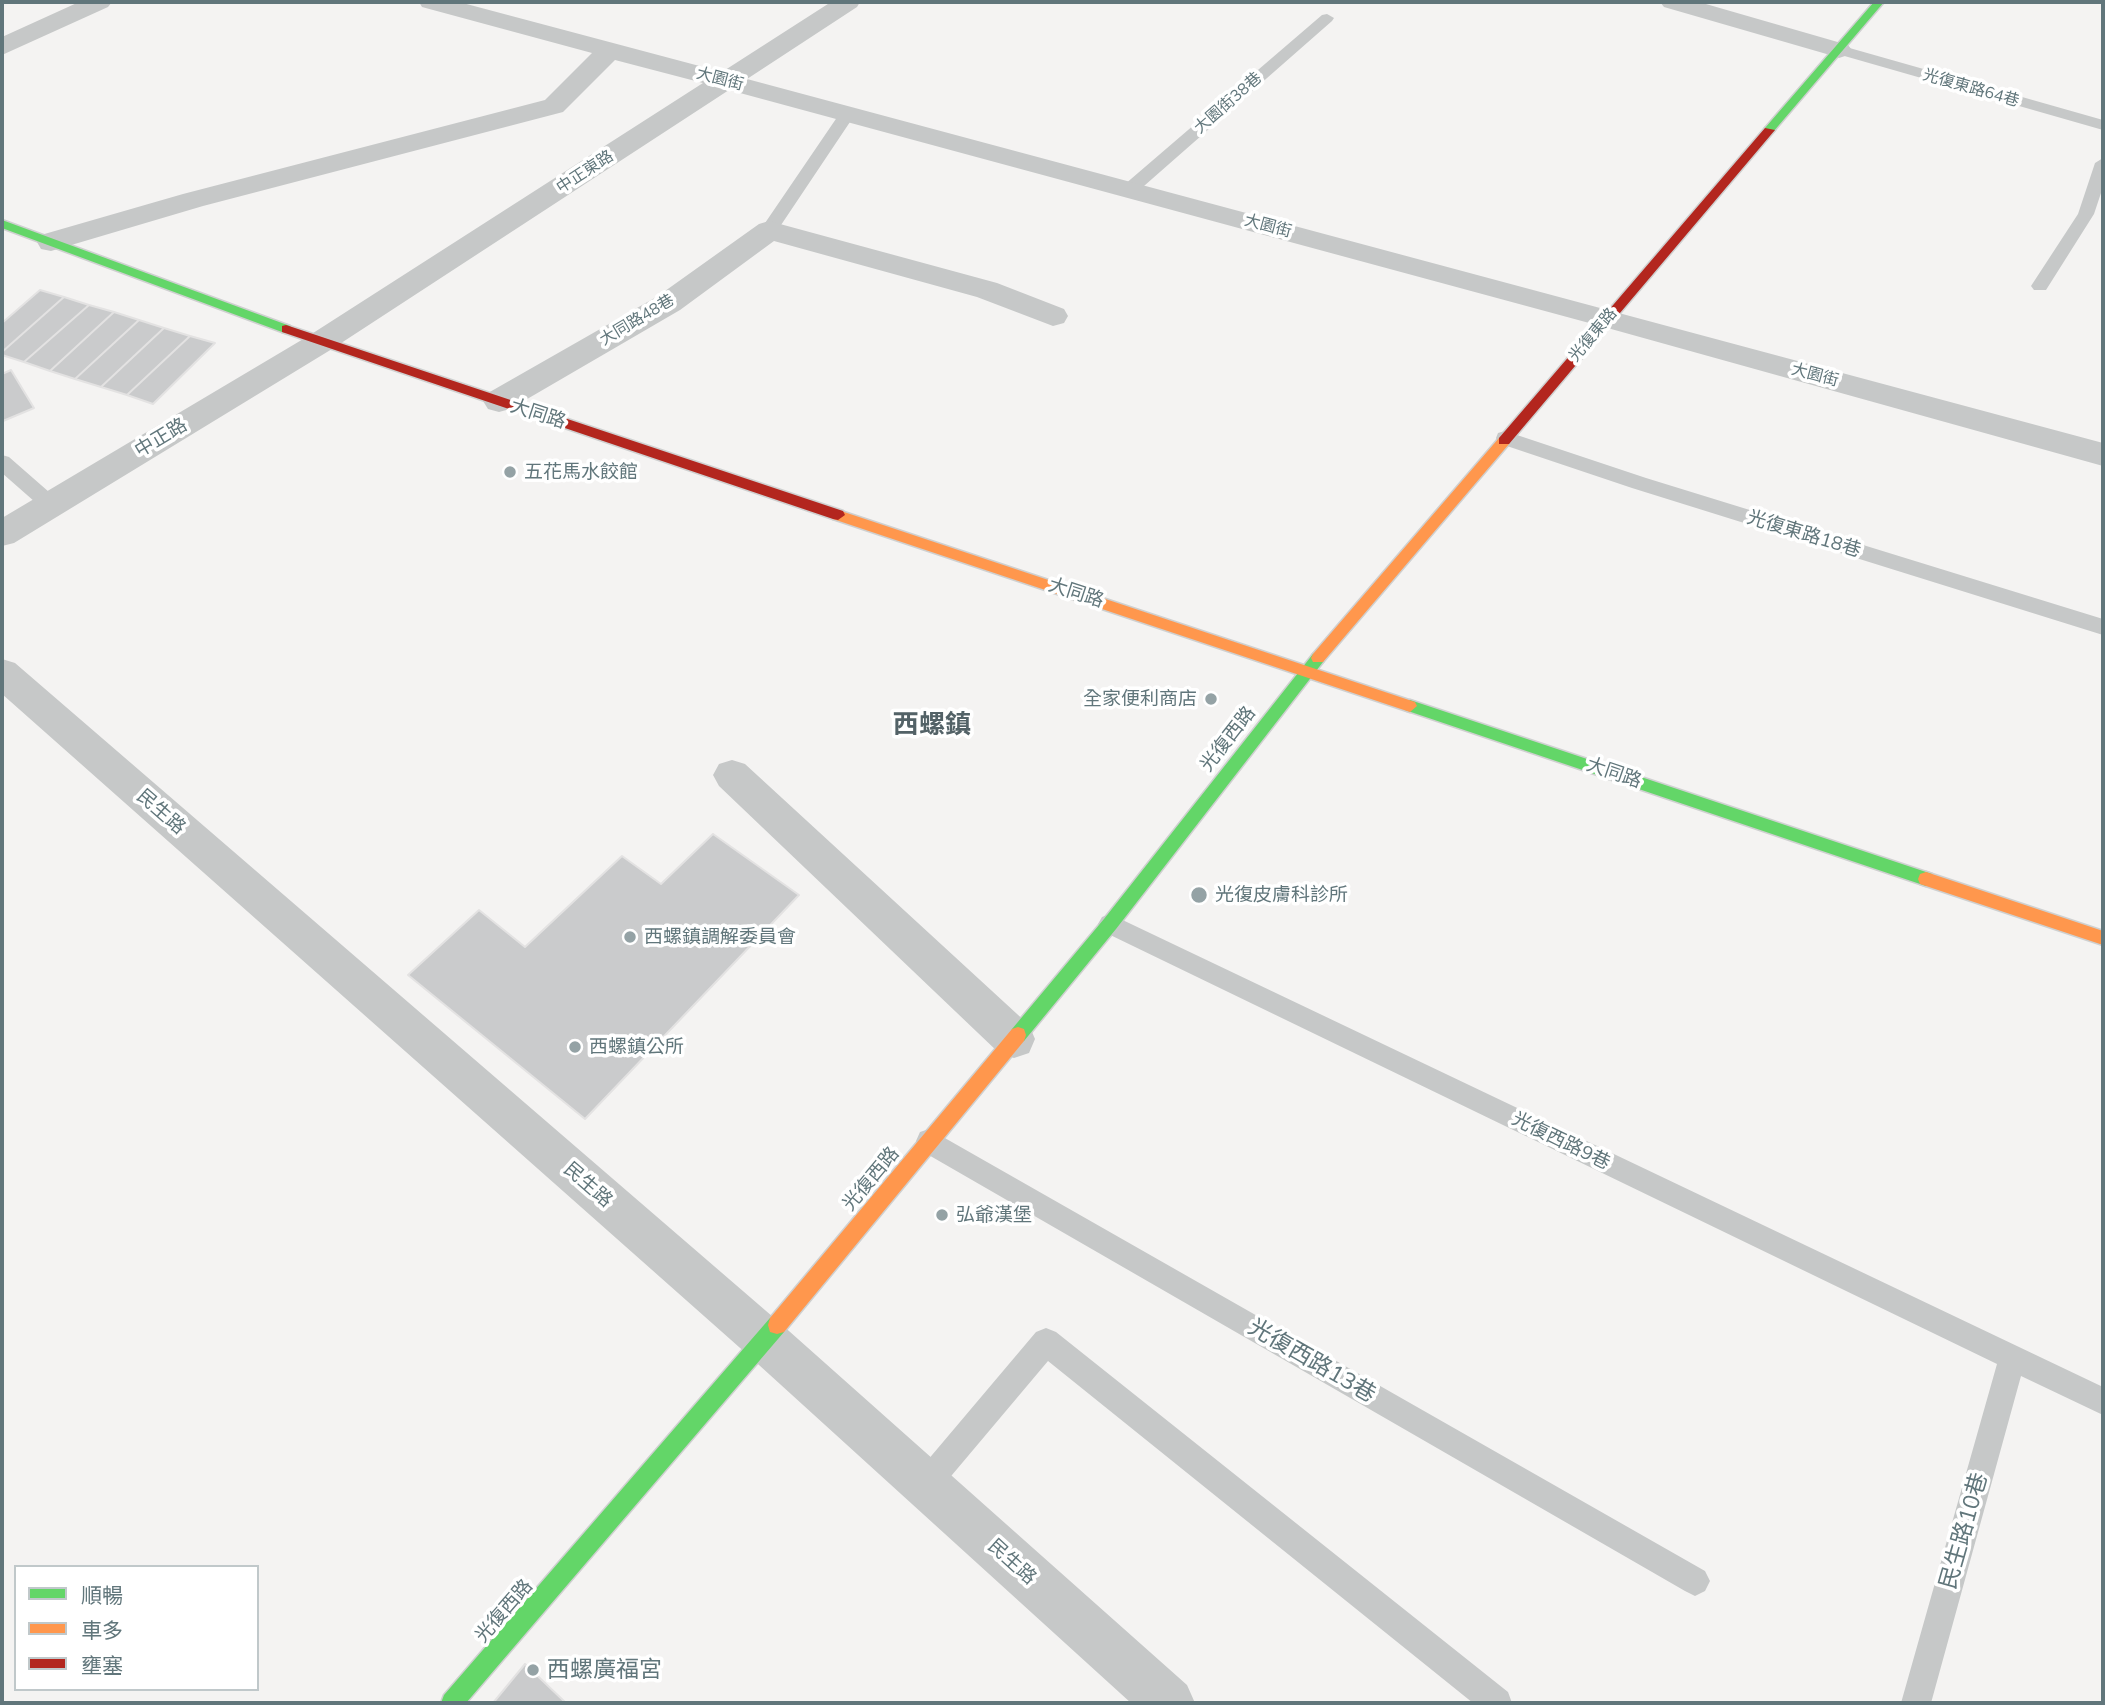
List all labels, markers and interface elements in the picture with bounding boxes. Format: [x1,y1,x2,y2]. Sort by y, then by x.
street label: 大園街 [694,64,746,94]
street label: 光復東路64巷 [1921,65,2021,111]
street label: 大園街38巷 [1190,68,1266,138]
street label: 中正東路 [553,147,617,197]
street label: 大園街 [1242,211,1294,241]
street label: 大同路48巷 [596,290,678,350]
street label: 光復東路 [1565,304,1621,366]
street label: 大園街 [1789,360,1841,390]
street label: 大同路 [507,394,569,434]
street label: 中正路 [131,414,191,462]
place label: 五花馬水餃館 [524,461,638,483]
marker: 五花馬水餃館 [502,464,518,480]
street label: 光復東路18巷 [1744,506,1864,562]
street label: 大同路 [1045,573,1107,613]
place label: 全家便利商店 [1083,688,1197,710]
marker: 全家便利商店 [1203,691,1219,707]
street label: 光復西路 [1196,702,1260,776]
district label: 西螺鎮 [893,709,971,741]
street label: 大同路 [1583,753,1645,793]
street label: 民生路 [132,785,190,839]
place label: 光復皮膚科診所 [1215,884,1348,906]
marker: 光復皮膚科診所 [1189,885,1209,905]
place label: 西螺鎮調解委員會 [644,926,796,948]
marker: 西螺鎮調解委員會 [622,929,638,945]
place label: 西螺鎮公所 [589,1036,684,1058]
marker: 西螺鎮公所 [567,1039,583,1055]
street label: 光復西路9巷 [1508,1107,1614,1175]
street label: 光復西路 [838,1143,904,1215]
street label: 民生路 [559,1158,617,1212]
place label: 弘爺漢堡 [956,1204,1032,1226]
marker: 弘爺漢堡 [934,1207,950,1223]
street label: 光復西路13巷 [1243,1313,1381,1409]
street label: 民生路10巷 [1934,1470,1994,1592]
street label: 民生路 [983,1534,1041,1590]
legend [14,1565,259,1691]
street label: 光復西路 [470,1575,538,1647]
text: 順暢 [81,1582,123,1608]
text: 車多 [81,1617,123,1643]
text: 壅塞 [81,1652,123,1678]
place label: 西螺廣福宮 [547,1656,662,1684]
marker: 西螺廣福宮 [525,1662,541,1678]

